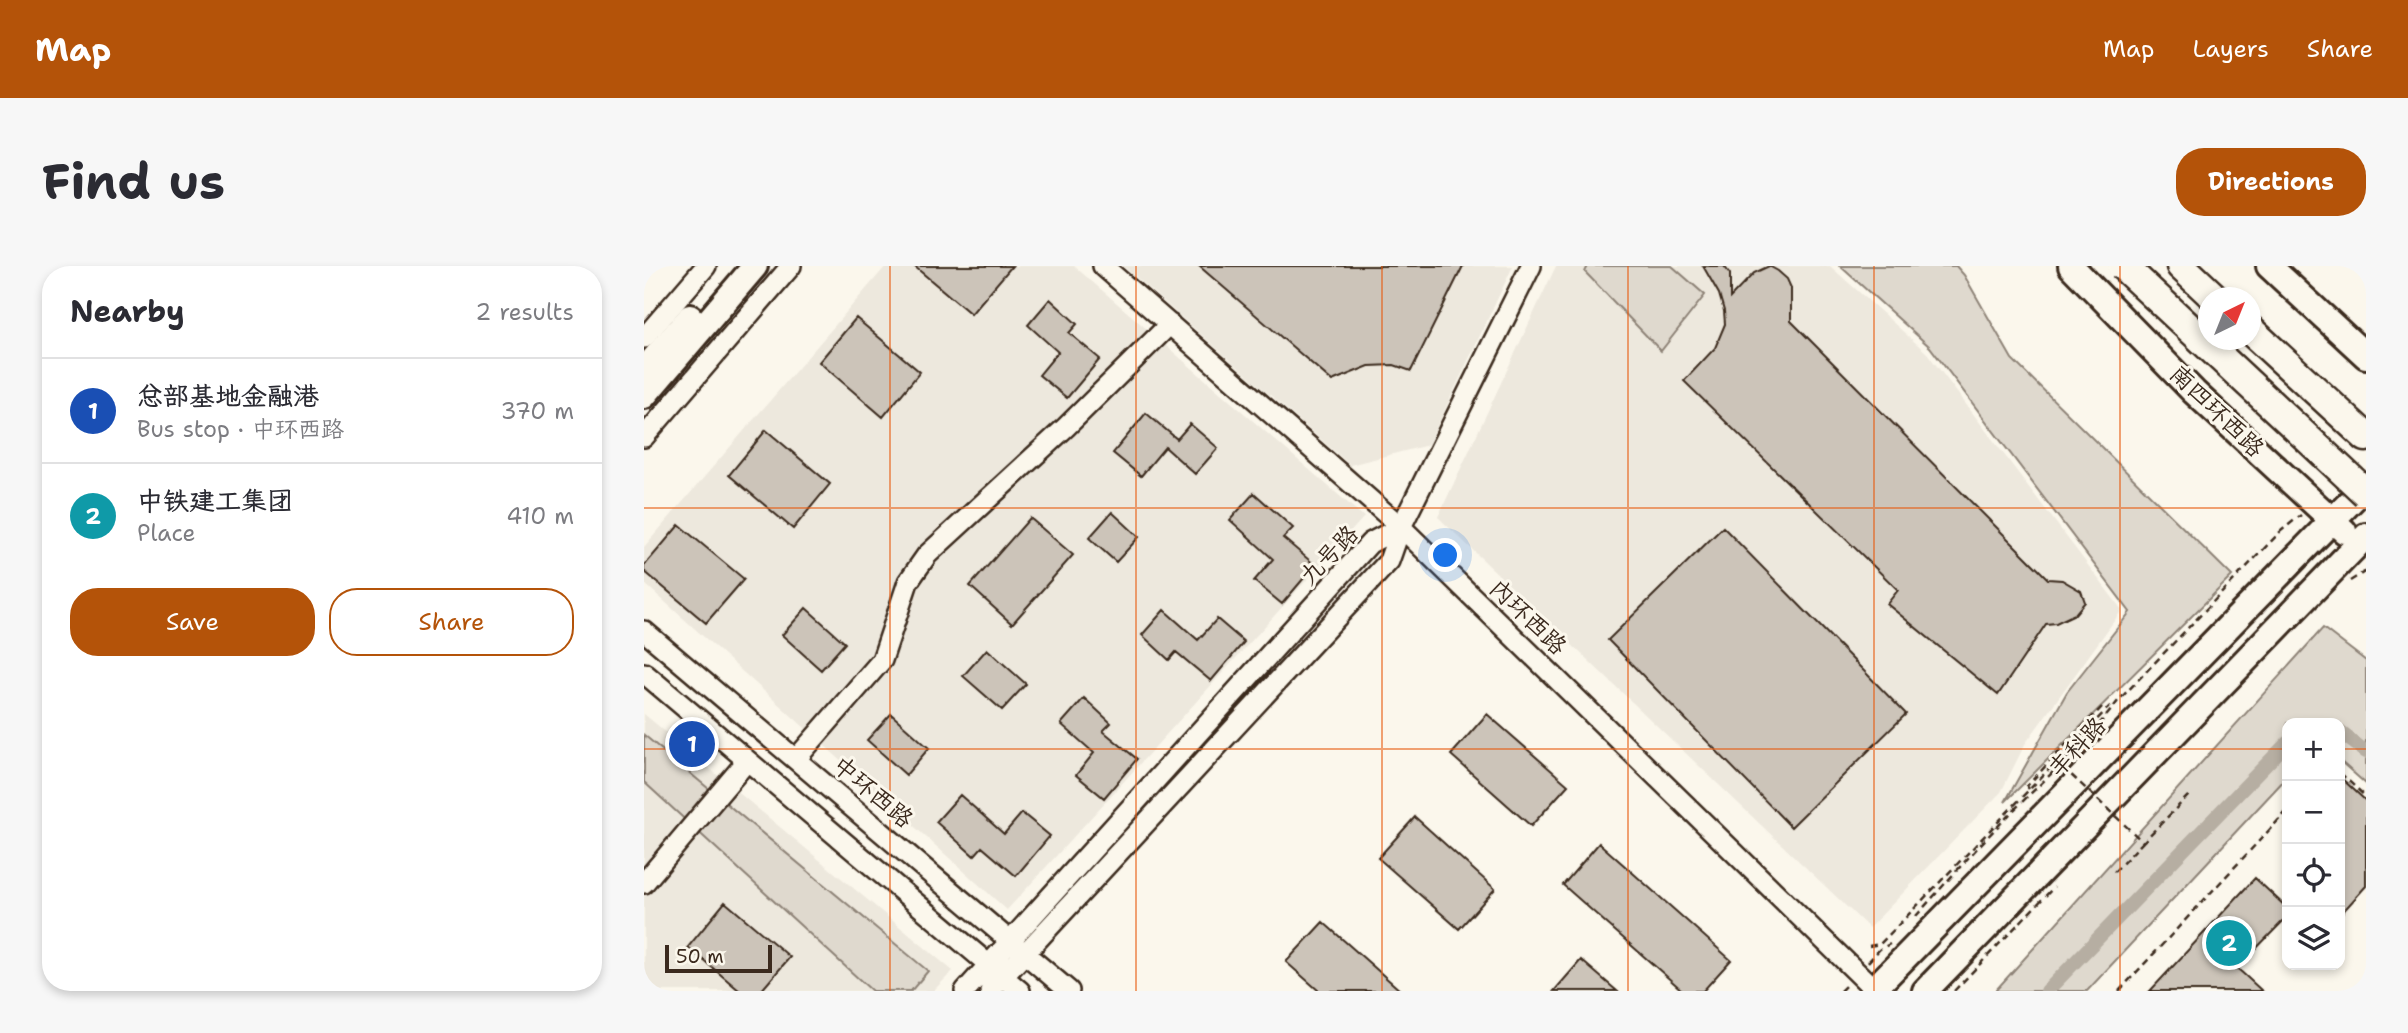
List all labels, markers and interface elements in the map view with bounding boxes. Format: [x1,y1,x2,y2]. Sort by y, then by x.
text: Map [35,27,111,72]
text: Map [2103,33,2154,65]
text: Layers [2192,33,2269,65]
text: Share [2307,33,2373,65]
button: Directions [2176,148,2366,216]
text: Find us [42,149,225,215]
north arrow [2198,287,2261,350]
text: Nearby [70,291,185,332]
text: 2 results [475,297,574,327]
street label: 南四环西路 [2163,358,2271,464]
text: 总部基地金融港 [137,378,319,413]
text: 1 [88,396,98,426]
text: 370 m [501,396,574,426]
text: Bus stop · 中环西路 [137,414,344,444]
text: 中铁建工集团 [137,483,293,518]
text: 2 [85,501,101,531]
text: 410 m [506,501,574,531]
text: Place [137,518,196,548]
street label: 九号路 [1292,518,1366,592]
your location [1428,538,1462,572]
street label: 内环西路 [1482,572,1574,662]
button: Save [70,588,315,656]
button: Share [329,588,574,656]
street label: 丰科路 [2041,710,2113,784]
pin: 1 [669,718,715,770]
map controls [2282,718,2345,970]
button: + [2282,718,2345,781]
street label: 中环西路 [826,749,920,835]
button: − [2282,781,2345,844]
button: locate [2282,844,2345,907]
button: layers [2282,907,2345,970]
pin: 2 [2206,917,2252,969]
scale bar [665,942,772,974]
text: 50 m [676,944,724,969]

